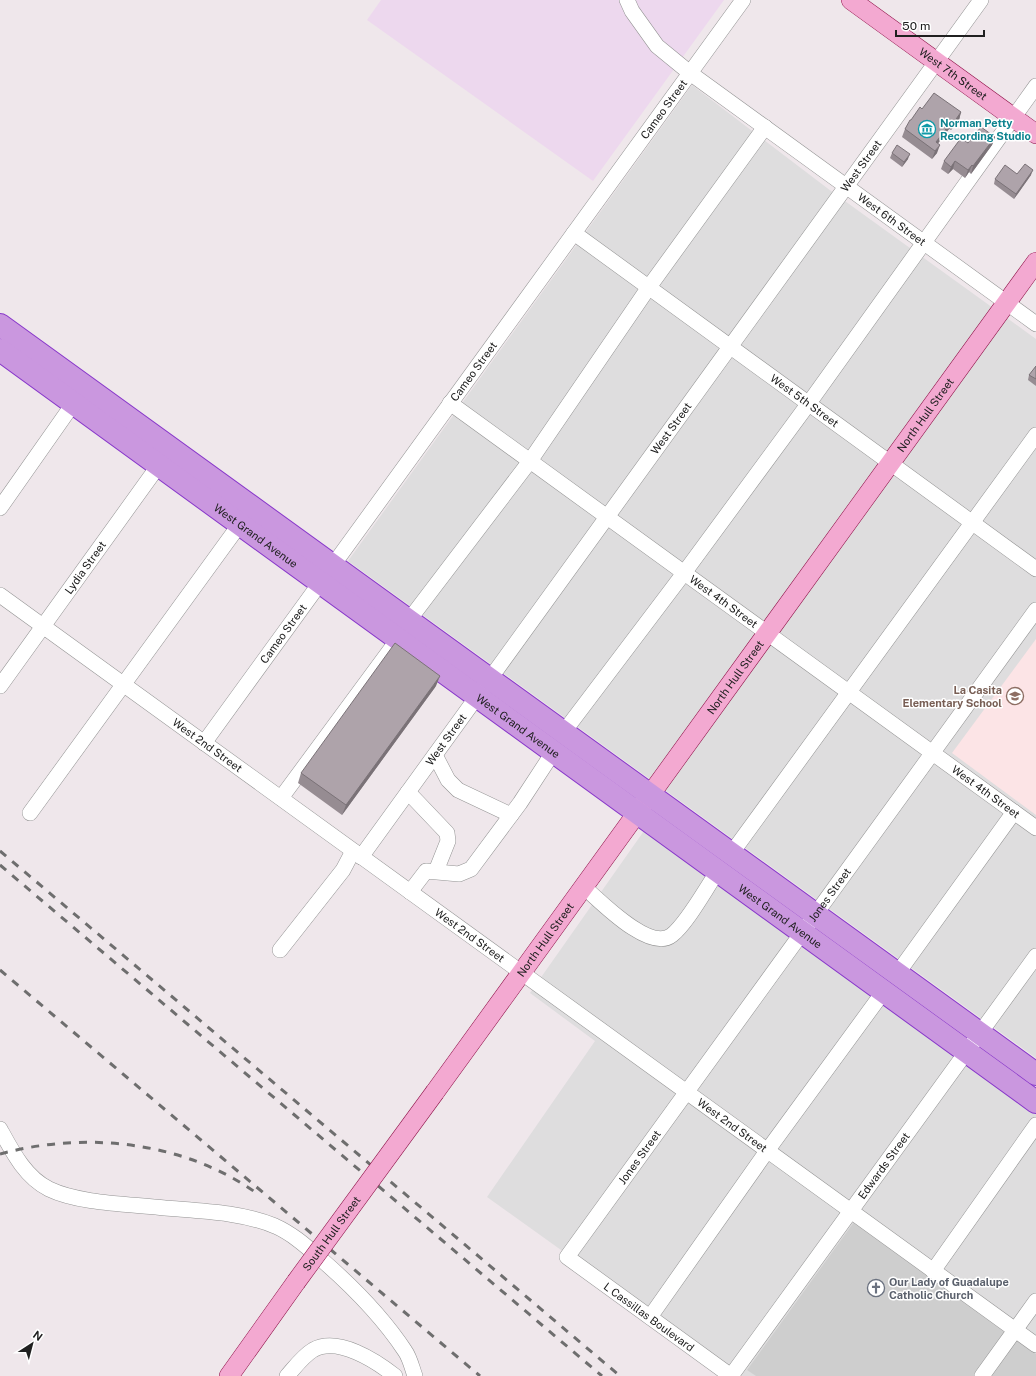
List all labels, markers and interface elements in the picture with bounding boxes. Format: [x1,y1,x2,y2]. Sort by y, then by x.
scale bar [896,12,984,38]
text: 50 m [902,19,930,33]
street label: West 7th Street [917,45,989,102]
street label: Cameo Street [638,77,689,141]
place label: Norman Petty Recording Studio [940,117,1031,142]
museum icon: Norman Petty Recording Studio [917,119,937,139]
street label: West Street [838,138,884,194]
street label: West 6th Street [855,191,928,248]
street label: Cameo Street [448,339,499,403]
street label: West 5th Street [768,372,841,429]
street label: North Hull Street [895,376,956,454]
street label: West Street [648,400,694,457]
street label: West Grand Avenue [212,501,300,570]
street label: Lydia Street [62,539,108,596]
street label: West 4th Street [687,573,760,630]
street label: Cameo Street [258,602,309,666]
street label: North Hull Street [705,638,766,717]
place label: La Casita Elementary School [903,684,1002,709]
school or university icon: La Casita Elementary School [1005,686,1025,706]
street label: West Grand Avenue [474,692,562,760]
street label: West Street [423,711,469,768]
street label: West 2nd Street [170,716,244,774]
street label: West 4th Street [950,763,1022,820]
street label: Jones Street [806,866,853,924]
street label: West Grand Avenue [736,882,824,951]
street label: North Hull Street [515,901,576,979]
street label: West 2nd Street [433,906,507,964]
street label: West 2nd Street [695,1096,769,1154]
street label: Jones Street [616,1128,663,1186]
street label: Edwards Street [856,1130,912,1201]
street label: South Hull Street [300,1194,363,1273]
place label: Our Lady of Guadalupe Catholic Church [889,1276,1009,1301]
church icon: Our Lady of Guadalupe Catholic Church [866,1278,886,1298]
street label: L Cassillas Boulevard [602,1280,696,1354]
north arrow [12,1324,52,1364]
text: N [31,1329,45,1343]

